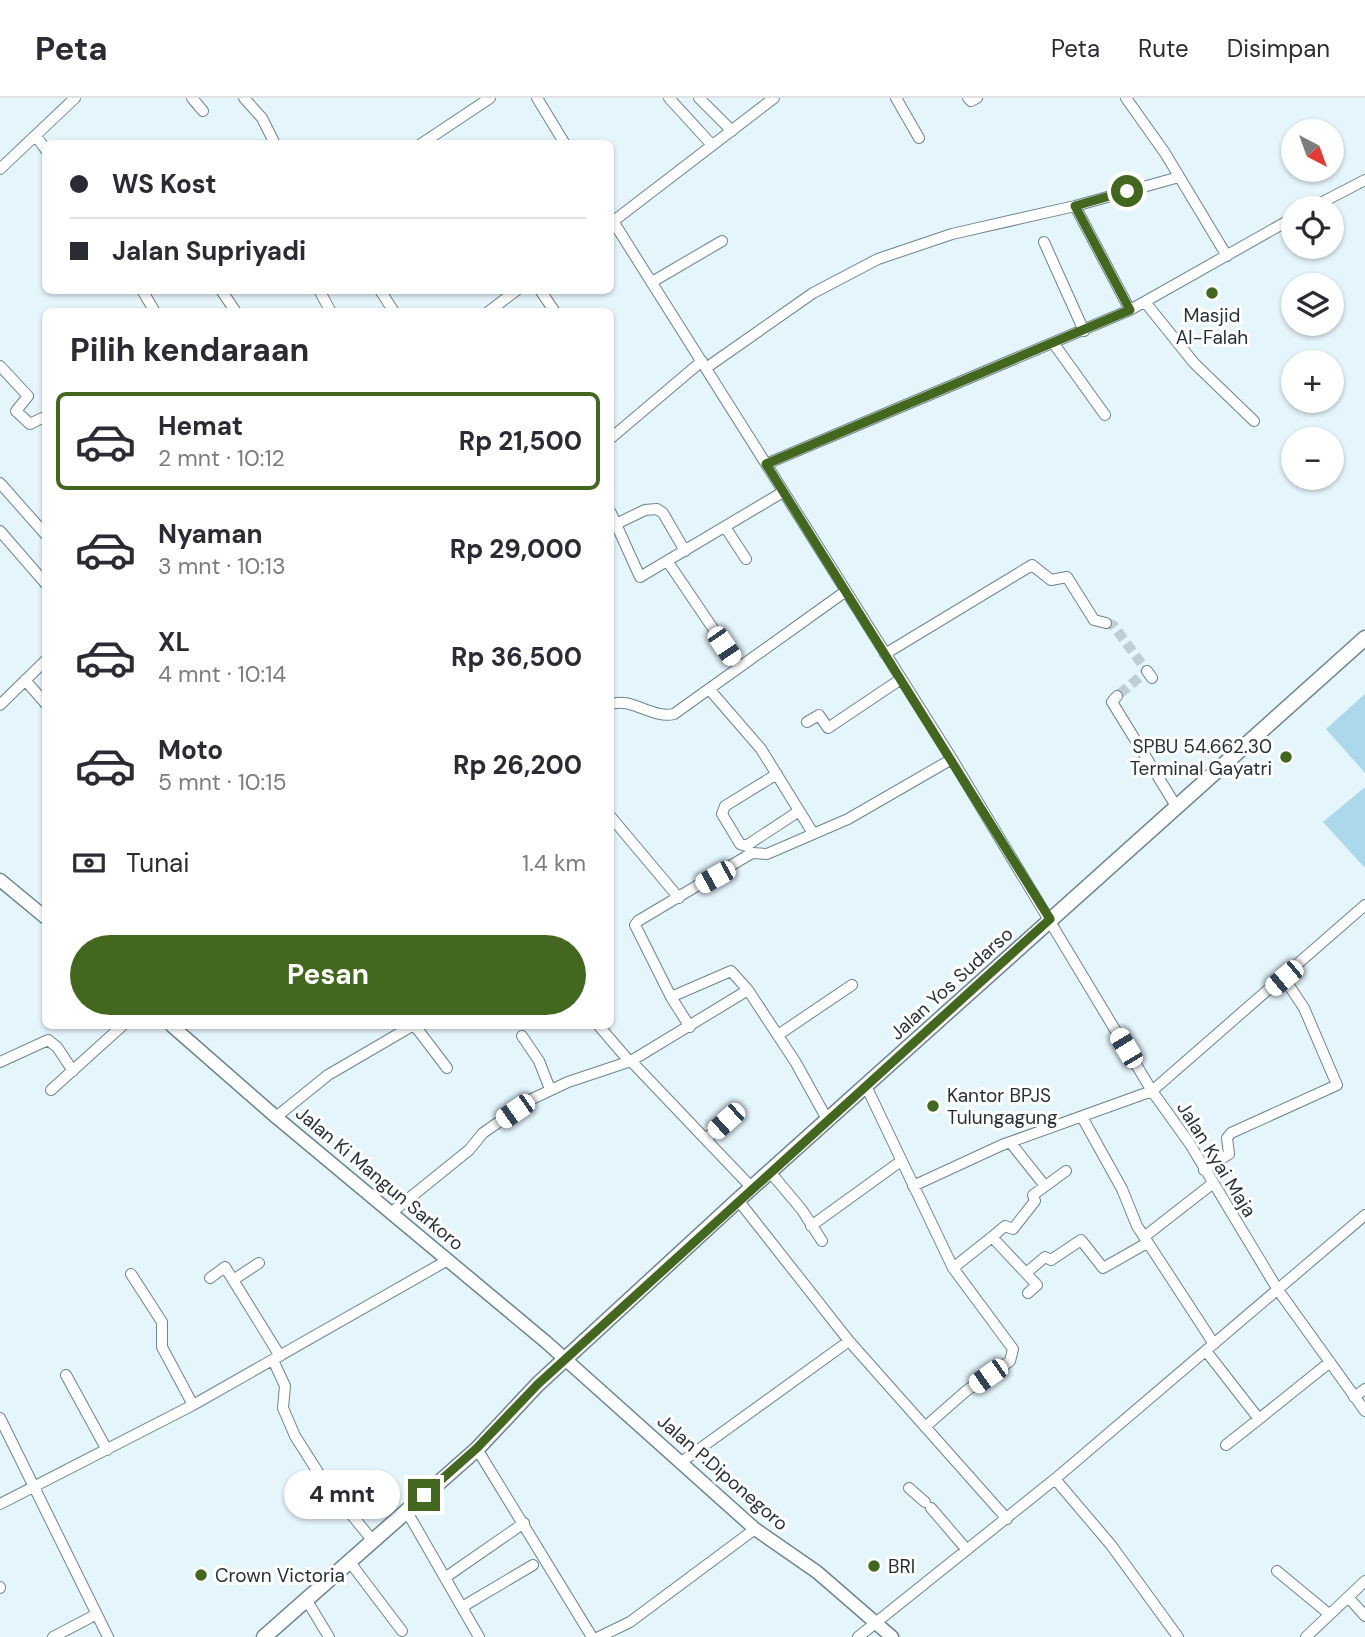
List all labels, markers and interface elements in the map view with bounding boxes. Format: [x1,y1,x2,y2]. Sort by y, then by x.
text: Peta [35,27,108,70]
text: Peta [1051,33,1100,64]
text: Rute [1138,33,1189,64]
text: Disimpan [1227,33,1330,64]
north arrow [1281,119,1344,182]
map controls [1281,119,1344,490]
text: WS Kost [112,167,217,201]
route start [1111,175,1143,207]
button: locate [1281,196,1344,259]
text: Jalan Supriyadi [112,234,306,268]
button: layers [1281,273,1344,336]
marker: Masjid Al-Falah [1204,285,1220,301]
place label: Masjid Al-Falah [1176,303,1248,350]
text: Pilih kendaraan [70,329,309,371]
button: + [1281,350,1344,413]
text: Hemat [158,409,243,443]
icon: car [74,410,137,473]
text: Rp 21,500 [459,424,582,458]
button: − [1281,427,1344,490]
text: 2 mnt · 10:12 [158,443,285,473]
text: Nyaman [158,517,263,551]
icon: car [74,518,137,581]
text: Rp 29,000 [450,532,582,566]
text: 3 mnt · 10:13 [158,551,286,581]
car [704,623,745,669]
text: XL [158,625,190,659]
icon: car [74,626,137,689]
text: Rp 36,500 [451,640,582,674]
text: 4 mnt · 10:14 [158,659,286,689]
text: Moto [158,733,223,767]
icon: car [74,734,137,797]
place label: SPBU 54.662.30 Terminal Gayatri [1130,734,1272,781]
text: Rp 26,200 [453,748,582,782]
marker: SPBU 54.662.30 Terminal Gayatri [1278,749,1294,765]
text: 5 mnt · 10:15 [158,767,286,797]
icon: cash [70,844,108,882]
text: Tunai [126,846,190,880]
text: 1.4 km [522,848,586,878]
car [692,858,739,896]
street label: Jalan Yos Sudarso [884,921,1018,1045]
button: Pesan [70,935,586,1015]
car [1262,956,1307,1000]
car [1107,1025,1146,1071]
place label: Kantor BPJS Tulungagung [947,1083,1058,1130]
car [492,1090,539,1132]
street label: Jalan Kyai Maja [1171,1097,1262,1222]
marker: Kantor BPJS Tulungagung [925,1098,941,1114]
car [704,1099,749,1143]
street label: Jalan Ki Mangun Sarkoro [290,1101,469,1256]
car [965,1355,1012,1397]
street label: Jalan P.Diponegoro [652,1409,793,1536]
callout: 4 mnt [284,1470,400,1520]
text: 4 mnt [309,1479,375,1509]
route end [408,1479,440,1511]
place label: BRI [888,1554,915,1579]
marker: BRI [866,1558,882,1574]
place label: Crown Victoria [215,1563,345,1588]
marker: Crown Victoria [193,1567,209,1583]

